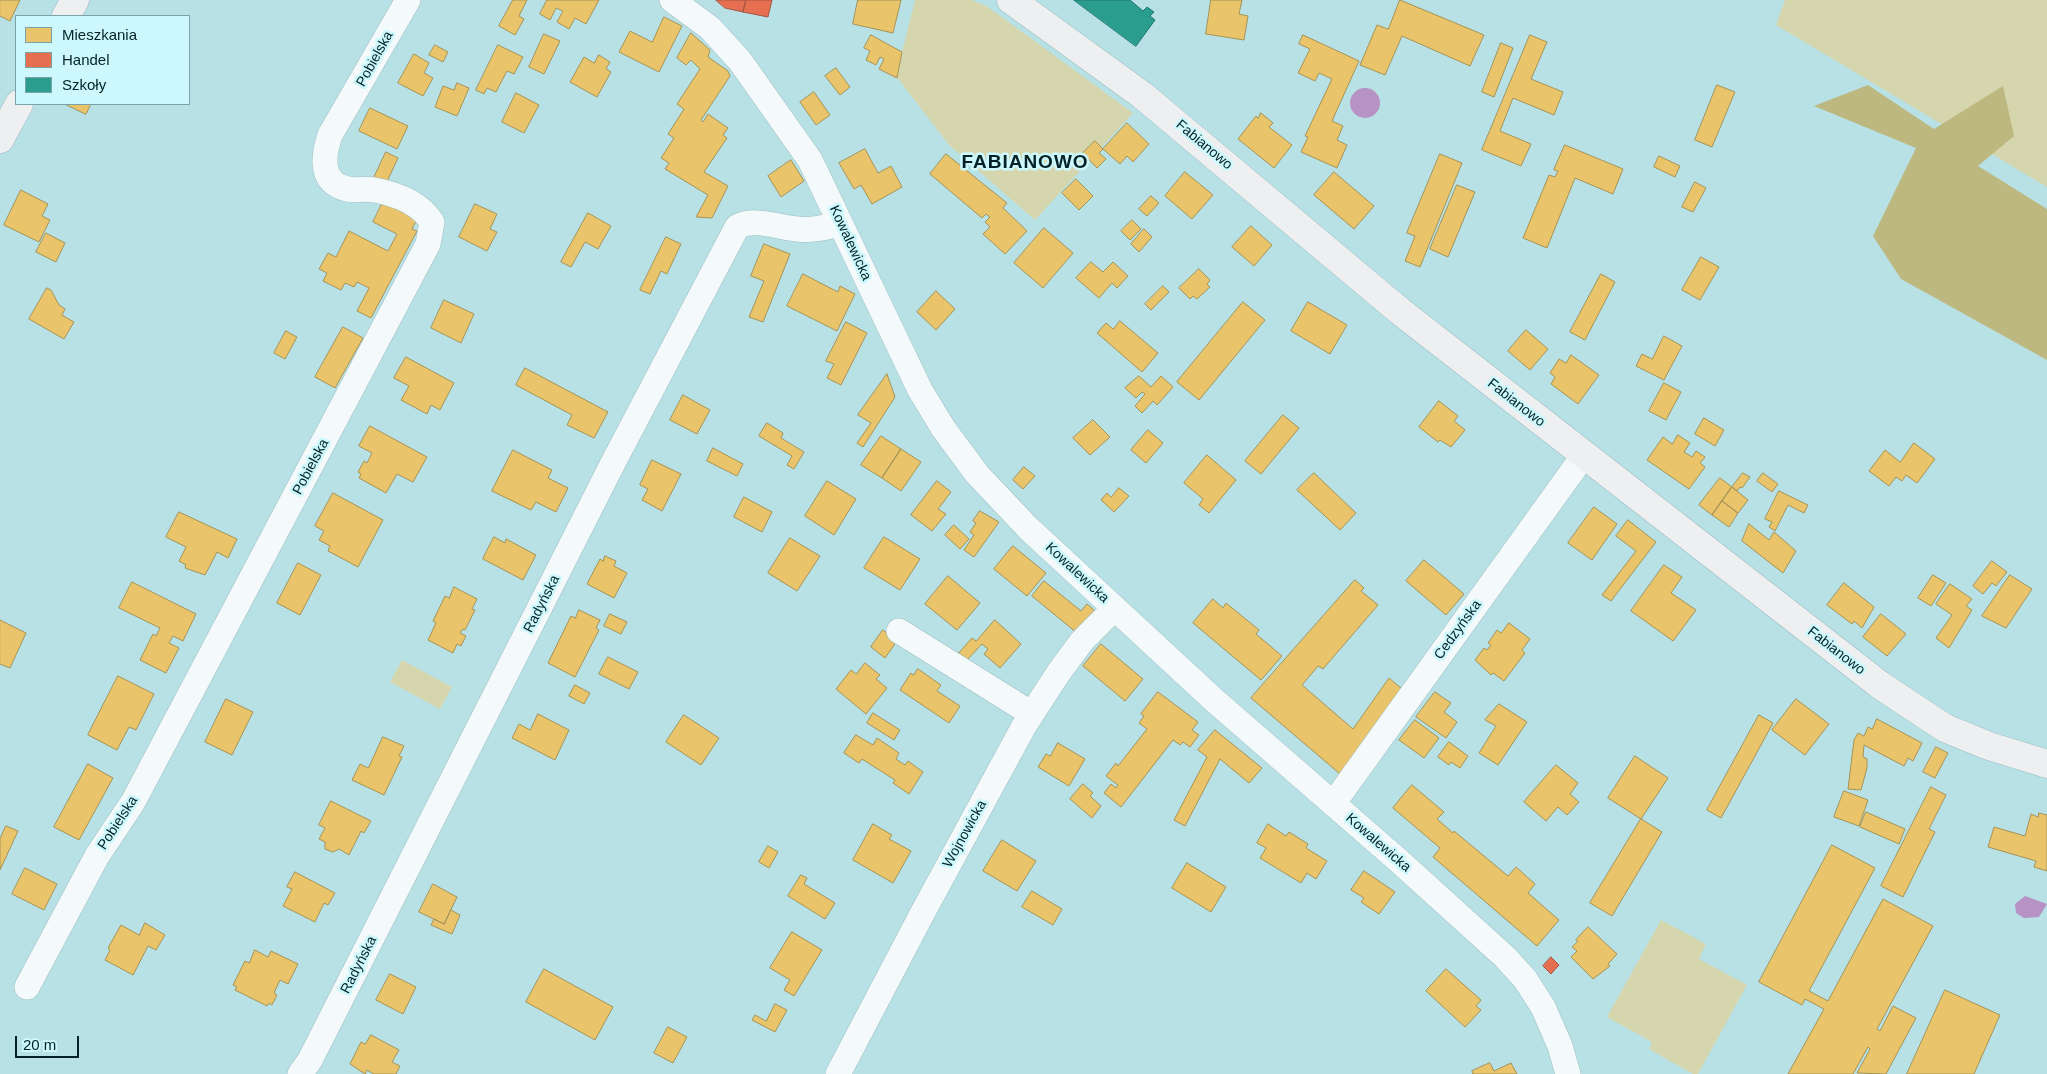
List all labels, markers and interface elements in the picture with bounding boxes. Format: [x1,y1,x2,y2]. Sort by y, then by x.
legend [15,15,190,105]
text: Mieszkania [62,26,137,43]
street label: Pobielska [353,28,397,90]
text: Handel [62,51,110,68]
text: Szkoły [62,76,106,93]
street label: Fabianowo [1172,117,1236,173]
district label: FABIANOWO [960,152,1090,174]
street label: Kowalewicka [825,203,875,283]
street label: Fabianowo [1484,375,1548,431]
street label: Pobielska [289,436,333,498]
street label: Kowalewicka [1042,539,1112,607]
street label: Radyńska [520,572,564,636]
street label: Cedzyńska [1431,597,1485,663]
street label: Fabianowo [1804,623,1868,679]
street label: Pobielska [94,793,142,853]
street label: Wojnowicka [940,797,990,871]
street label: Kowalewicka [1342,810,1414,876]
street label: Radyńska [337,933,381,997]
scale bar [18,1026,81,1058]
text: 20 m [23,1036,56,1053]

